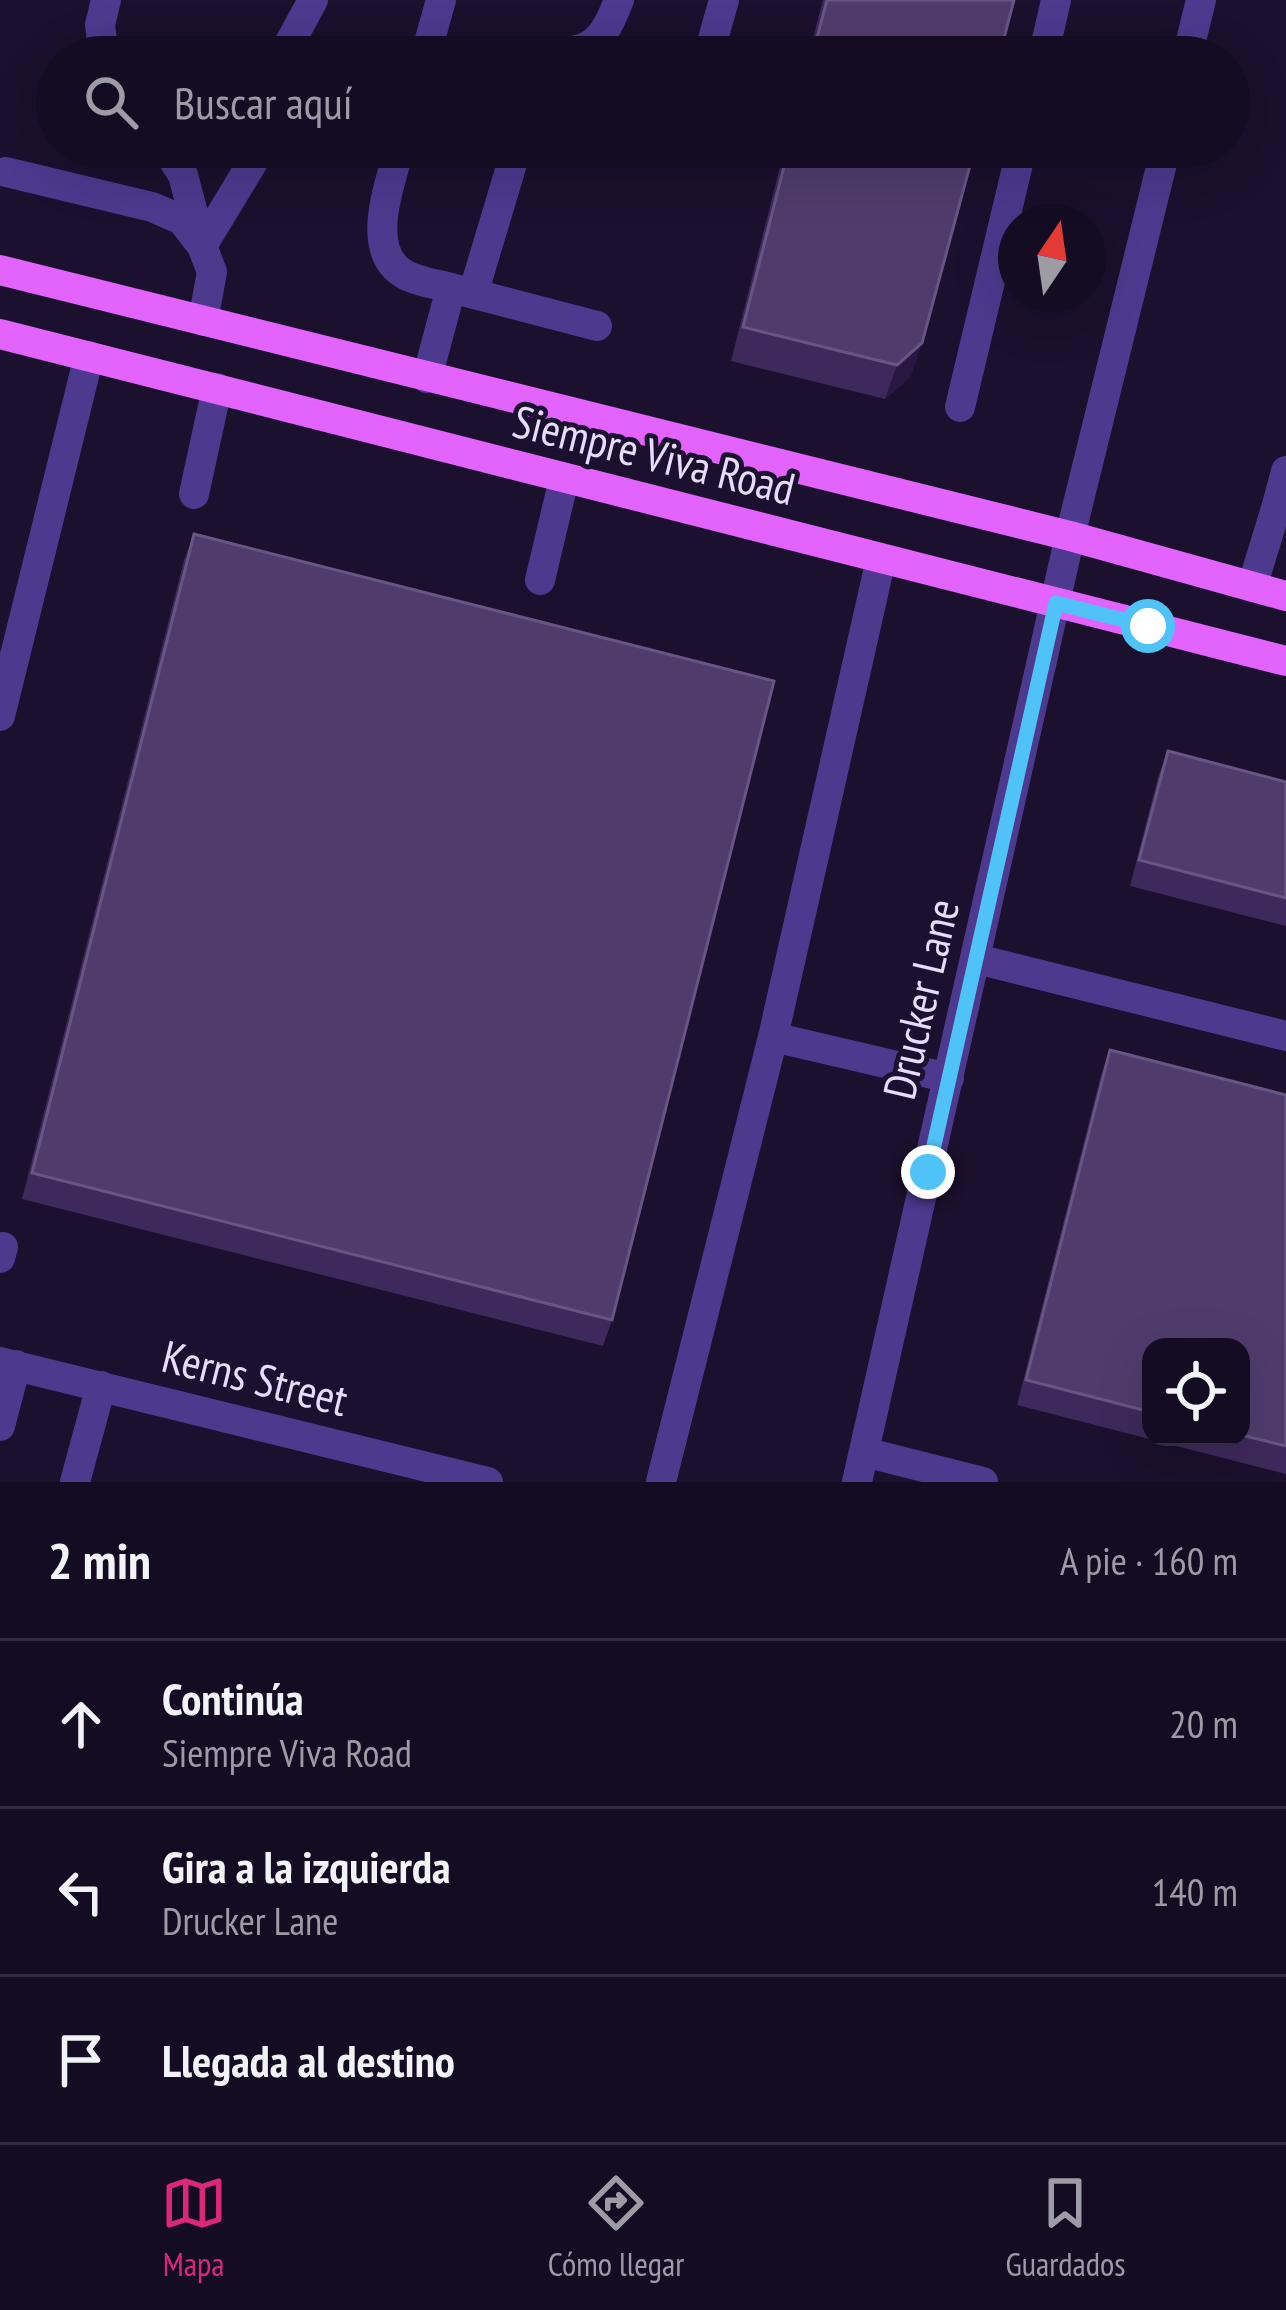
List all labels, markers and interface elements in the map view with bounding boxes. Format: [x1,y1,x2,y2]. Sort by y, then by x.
search box [36,36,1250,168]
icon: search [78,69,144,135]
text: Buscar aquí [174,73,353,131]
north arrow [998,204,1106,312]
street label: Siempre Viva Road [507,391,801,517]
route start [1121,599,1175,653]
street label: Drucker Lane [869,893,971,1104]
route end [901,1145,955,1199]
street label: Kerns Street [157,1326,355,1428]
map controls [1142,1338,1250,1446]
button: locate [1142,1338,1250,1446]
text: 2 min [48,1527,151,1593]
text: A pie · 160 m [1060,1535,1238,1586]
text: Continúa [162,1669,304,1727]
icon: ahead [48,1691,114,1757]
text: 20 m [1169,1698,1238,1749]
text: Siempre Viva Road [162,1727,412,1778]
text: Gira a la izquierda [162,1837,451,1895]
icon: left [48,1859,114,1925]
text: 140 m [1152,1866,1238,1917]
text: Drucker Lane [162,1895,338,1946]
icon: arrive [48,2027,114,2093]
text: Llegada al destino [162,2031,455,2089]
tab: Mapa [161,2170,227,2285]
tab: Cómo llegar [548,2170,684,2285]
tab: Guardados [1005,2170,1125,2285]

